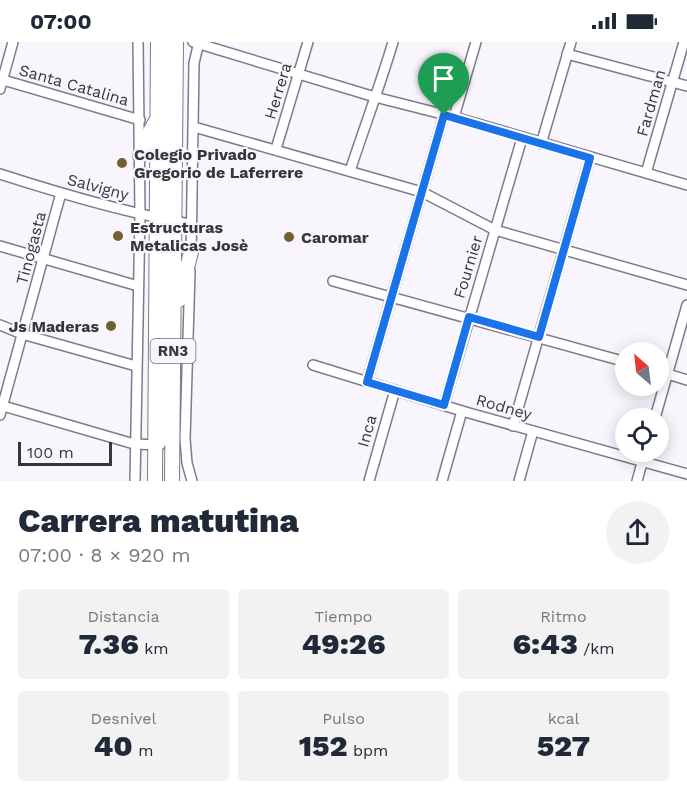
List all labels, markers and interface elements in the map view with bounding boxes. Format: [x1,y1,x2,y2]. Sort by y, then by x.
text: 07:00 [30,9,92,34]
pin [418,53,469,115]
street label: Santa Catalina [17,60,131,110]
street label: Herrera [260,60,296,122]
icon: arrive [427,62,460,95]
street label: Fardman [632,67,670,139]
place label: Colegio Privado Gregorio de Laferrere [134,145,303,182]
marker: Colegio Privado Gregorio de Laferrere [115,156,129,170]
street label: Salvigny [65,170,131,204]
street label: Tinogasta [12,209,50,287]
place label: Estructuras Metalicas Josè [130,218,248,255]
place label: Caromar [301,228,369,247]
marker: Estructuras Metalicas Josè [111,229,125,243]
marker: Caromar [282,230,296,244]
street label: Fournier [449,233,487,301]
place label: Js Maderas [8,317,99,336]
marker: Js Maderas [104,319,118,333]
road number: RN3 [150,339,195,363]
north arrow [615,342,669,396]
map controls [615,342,669,462]
street label: Rodney [474,390,535,424]
button: locate [615,408,669,462]
street label: Inca [353,413,381,449]
scale bar [18,439,112,466]
text: 100 m [27,443,74,462]
text: Carrera matutina [18,501,299,540]
button: share [606,501,669,564]
text: 07:00 · 8 × 920 m [18,543,191,567]
text: Distancia [87,607,160,626]
text: Tiempo [315,607,372,626]
text: Ritmo [540,607,587,626]
text: 7.36 [78,626,139,661]
text: 49:26 [302,626,385,661]
text: 6:43 [512,626,578,661]
text: km [139,639,169,658]
text: /km [578,639,615,658]
text: Desnivel [91,709,156,728]
text: Pulso [322,709,365,728]
text: kcal [548,709,579,728]
text: 40 [93,728,133,763]
text: 152 [299,728,348,763]
text: 527 [537,728,590,763]
text: m [133,741,154,760]
text: bpm [348,741,388,760]

